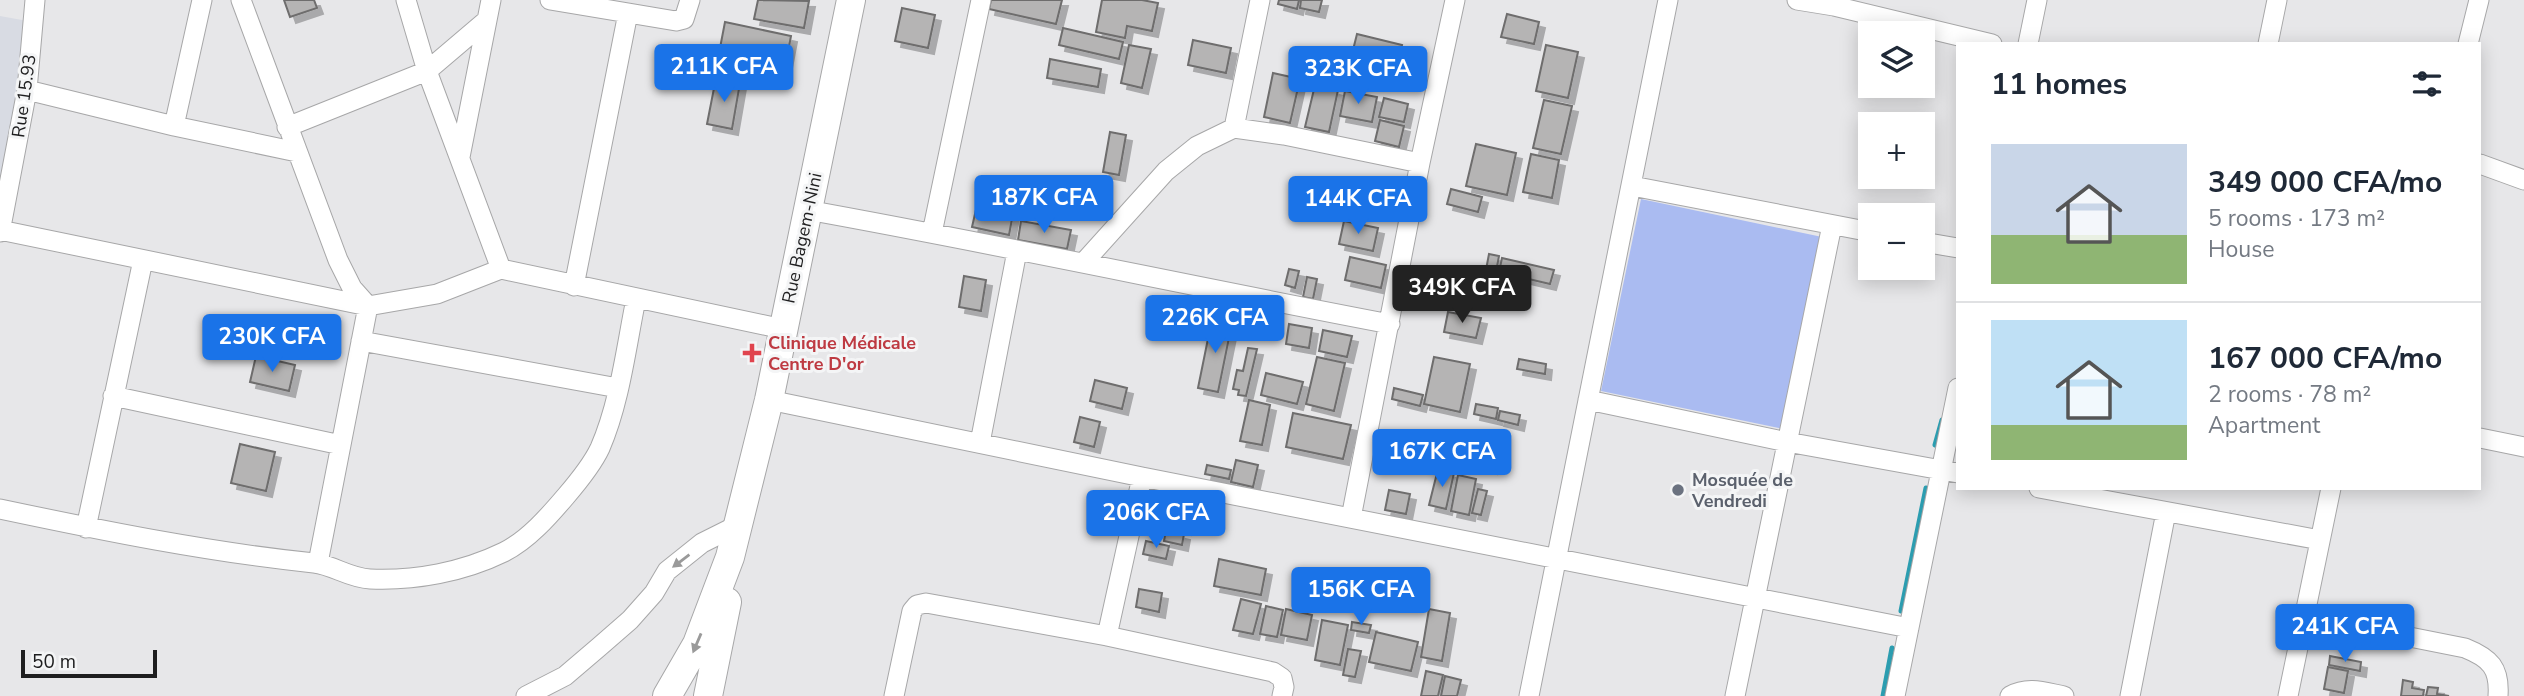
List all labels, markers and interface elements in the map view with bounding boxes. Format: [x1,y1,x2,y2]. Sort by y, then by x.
map controls [1858,21,1935,280]
button: layers [1858,21,1935,98]
pin: 211K CFA [652,44,796,104]
pin: 323K CFA [1286,46,1430,106]
text: 211K CFA [670,51,778,82]
street label: Rue 15.93 [6,53,42,139]
text: 323K CFA [1304,53,1412,84]
text: 11 homes [1991,64,2127,105]
icon: filters [2408,65,2446,103]
button: + [1858,112,1935,189]
text: 349 000 CFA/mo [2208,162,2442,203]
street label: Rue Bagem-Nini [776,170,828,306]
icon: home [2047,172,2131,256]
pin: 187K CFA [972,176,1116,235]
pin: 144K CFA [1286,176,1430,236]
text: 187K CFA [990,182,1098,213]
text: 144K CFA [1304,183,1412,214]
button: − [1858,203,1935,280]
text: 5 rooms · 173 m² [2208,203,2385,234]
text: House [2208,234,2275,265]
pin: 349K CFA [1390,266,1534,325]
text: 349K CFA [1408,272,1516,303]
pin: 226K CFA [1143,296,1287,355]
text: 226K CFA [1161,302,1269,333]
pin: 230K CFA [200,314,344,374]
text: 230K CFA [218,321,326,352]
place label: Clinique Médicale Centre D'or [768,331,916,376]
text: 167 000 CFA/mo [2208,338,2442,379]
marker: Clinique Médicale Centre D'or [742,343,762,363]
icon: home [2047,348,2131,432]
text: 2 rooms · 78 m² [2208,379,2371,410]
text: Apartment [2208,410,2320,441]
pin: 167K CFA [1370,430,1514,489]
text: 167K CFA [1388,436,1496,467]
place label: Mosquée de Vendredi [1691,468,1793,513]
marker: Mosquée de Vendredi [1670,482,1686,498]
pin: 206K CFA [1084,490,1228,550]
text: 206K CFA [1102,497,1210,528]
one-way arrow [672,553,690,568]
pin: 156K CFA [1289,568,1433,627]
text: 156K CFA [1307,574,1415,605]
pin: 241K CFA [2273,604,2417,664]
text: 241K CFA [2291,611,2399,642]
one-way arrow [691,633,702,654]
scale bar [21,647,158,679]
text: 50 m [32,649,76,675]

